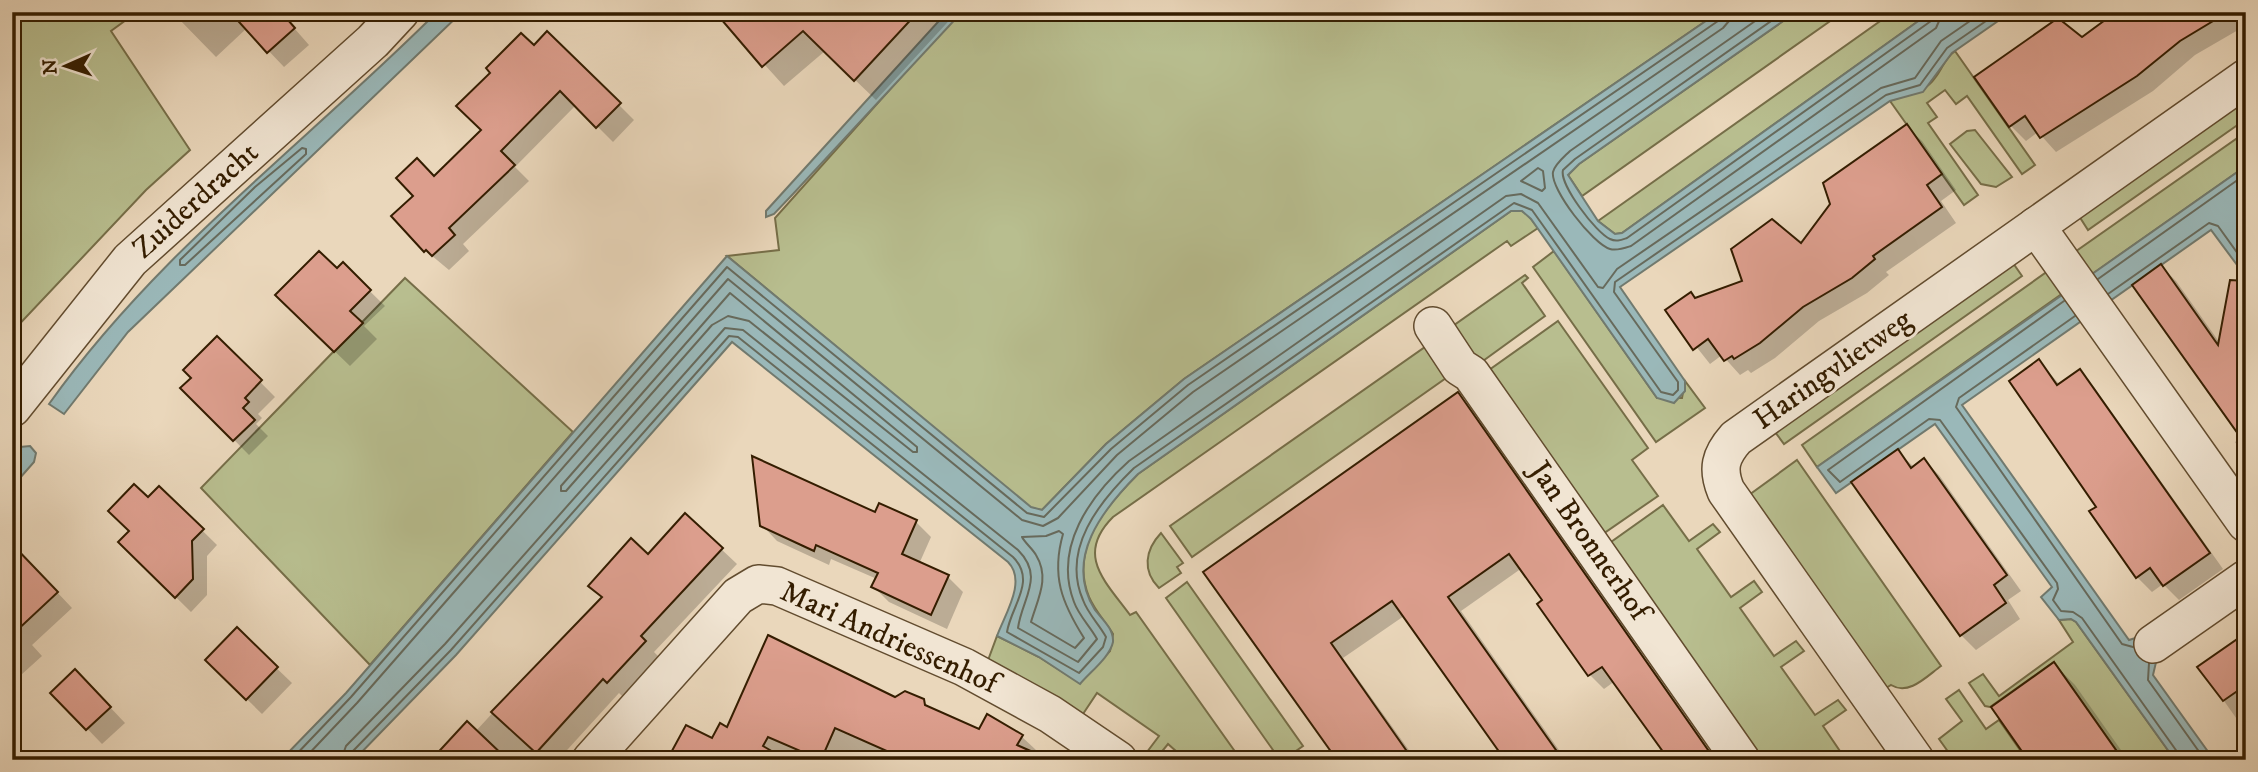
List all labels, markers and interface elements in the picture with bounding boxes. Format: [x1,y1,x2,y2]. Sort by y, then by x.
north arrow [32,32,102,102]
text: N [39,58,62,75]
street label: Zuiderdracht [125,135,267,267]
street label: Haringvlietweg [1746,301,1920,438]
street label: Jan Bronnerhof [1519,452,1660,631]
street label: Mari Andriessenhof [774,573,1008,704]

